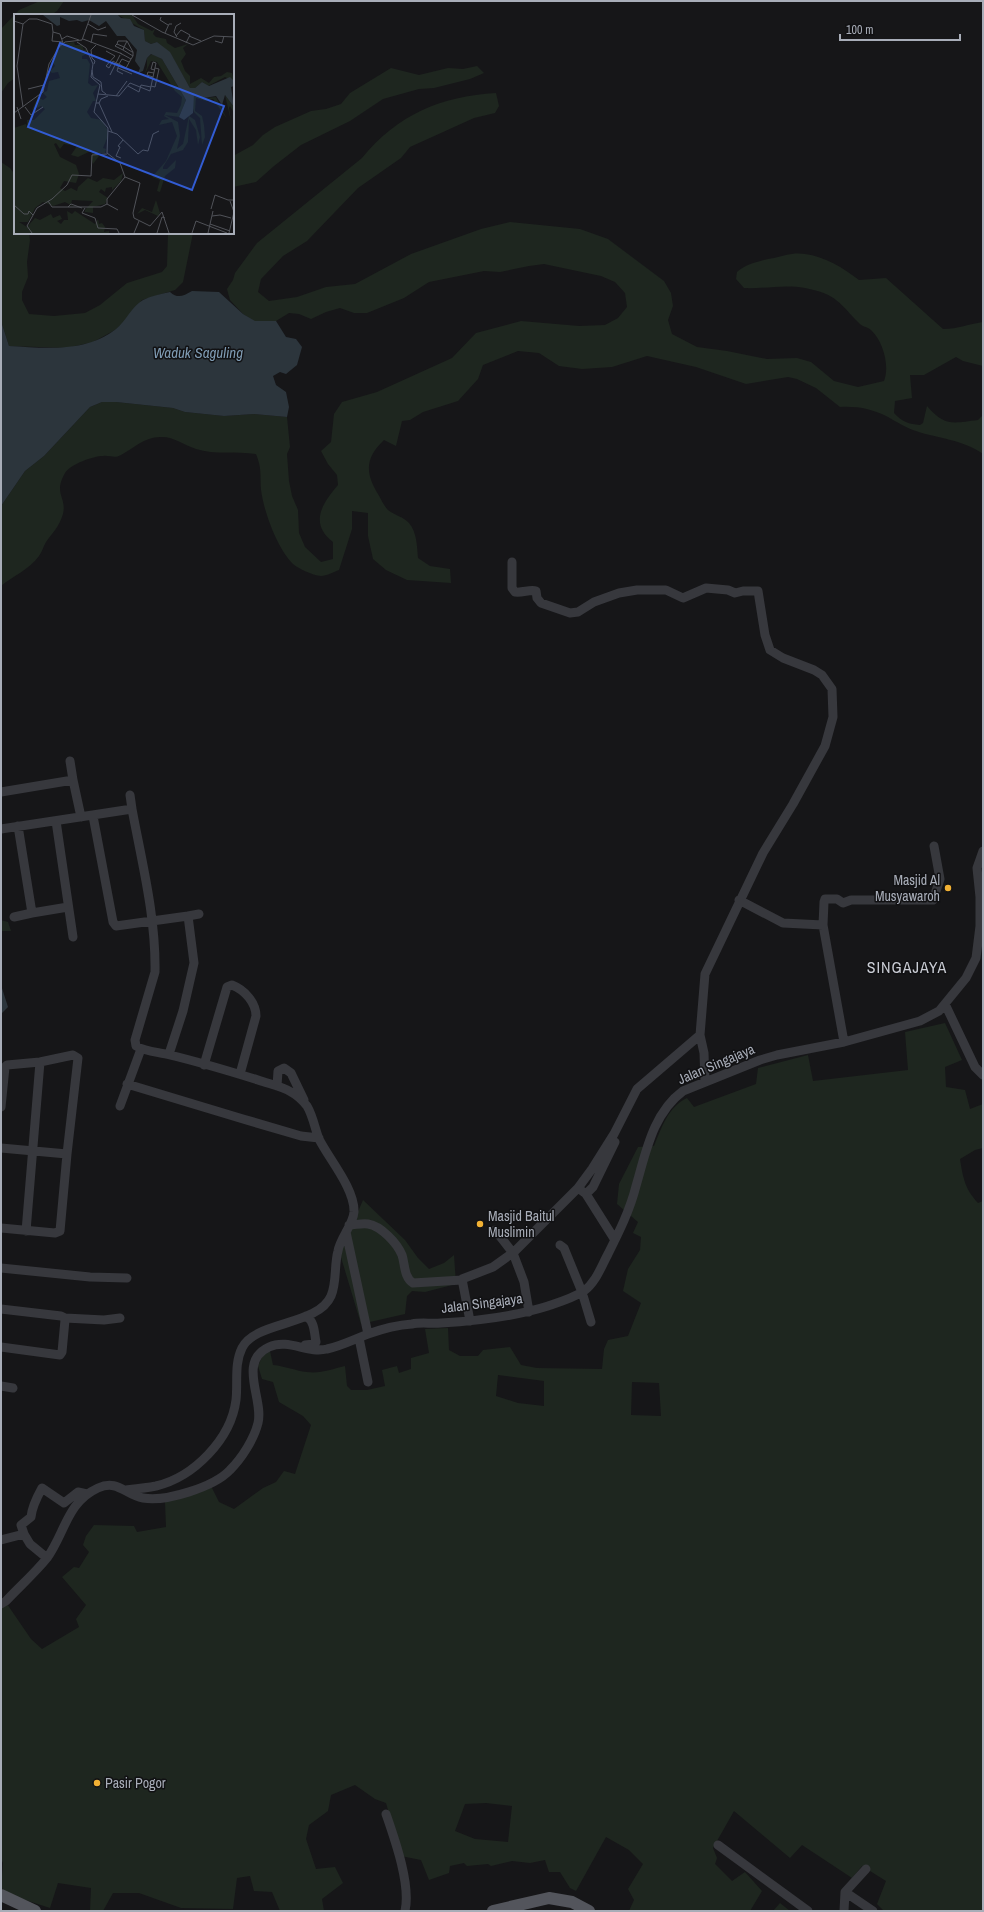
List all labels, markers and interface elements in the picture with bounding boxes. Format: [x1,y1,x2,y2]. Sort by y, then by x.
inset map [14,14,234,234]
scale bar [840,16,960,42]
text: 100 m [846,22,873,38]
water label: Waduk Saguling [153,342,243,363]
place label: Masjid Al Musyawaroh [875,871,940,905]
marker: Masjid Al Musyawaroh [943,883,953,893]
district label: SINGAJAYA [867,956,947,978]
street label: Jalan Singajaya [675,1040,758,1088]
place label: Masjid Baitul Muslimin [488,1207,554,1241]
marker: Masjid Baitul Muslimin [475,1219,485,1229]
street label: Jalan Singajaya [440,1289,524,1317]
place label: Pasir Pogor [105,1774,166,1792]
marker: Pasir Pogor [92,1778,102,1788]

